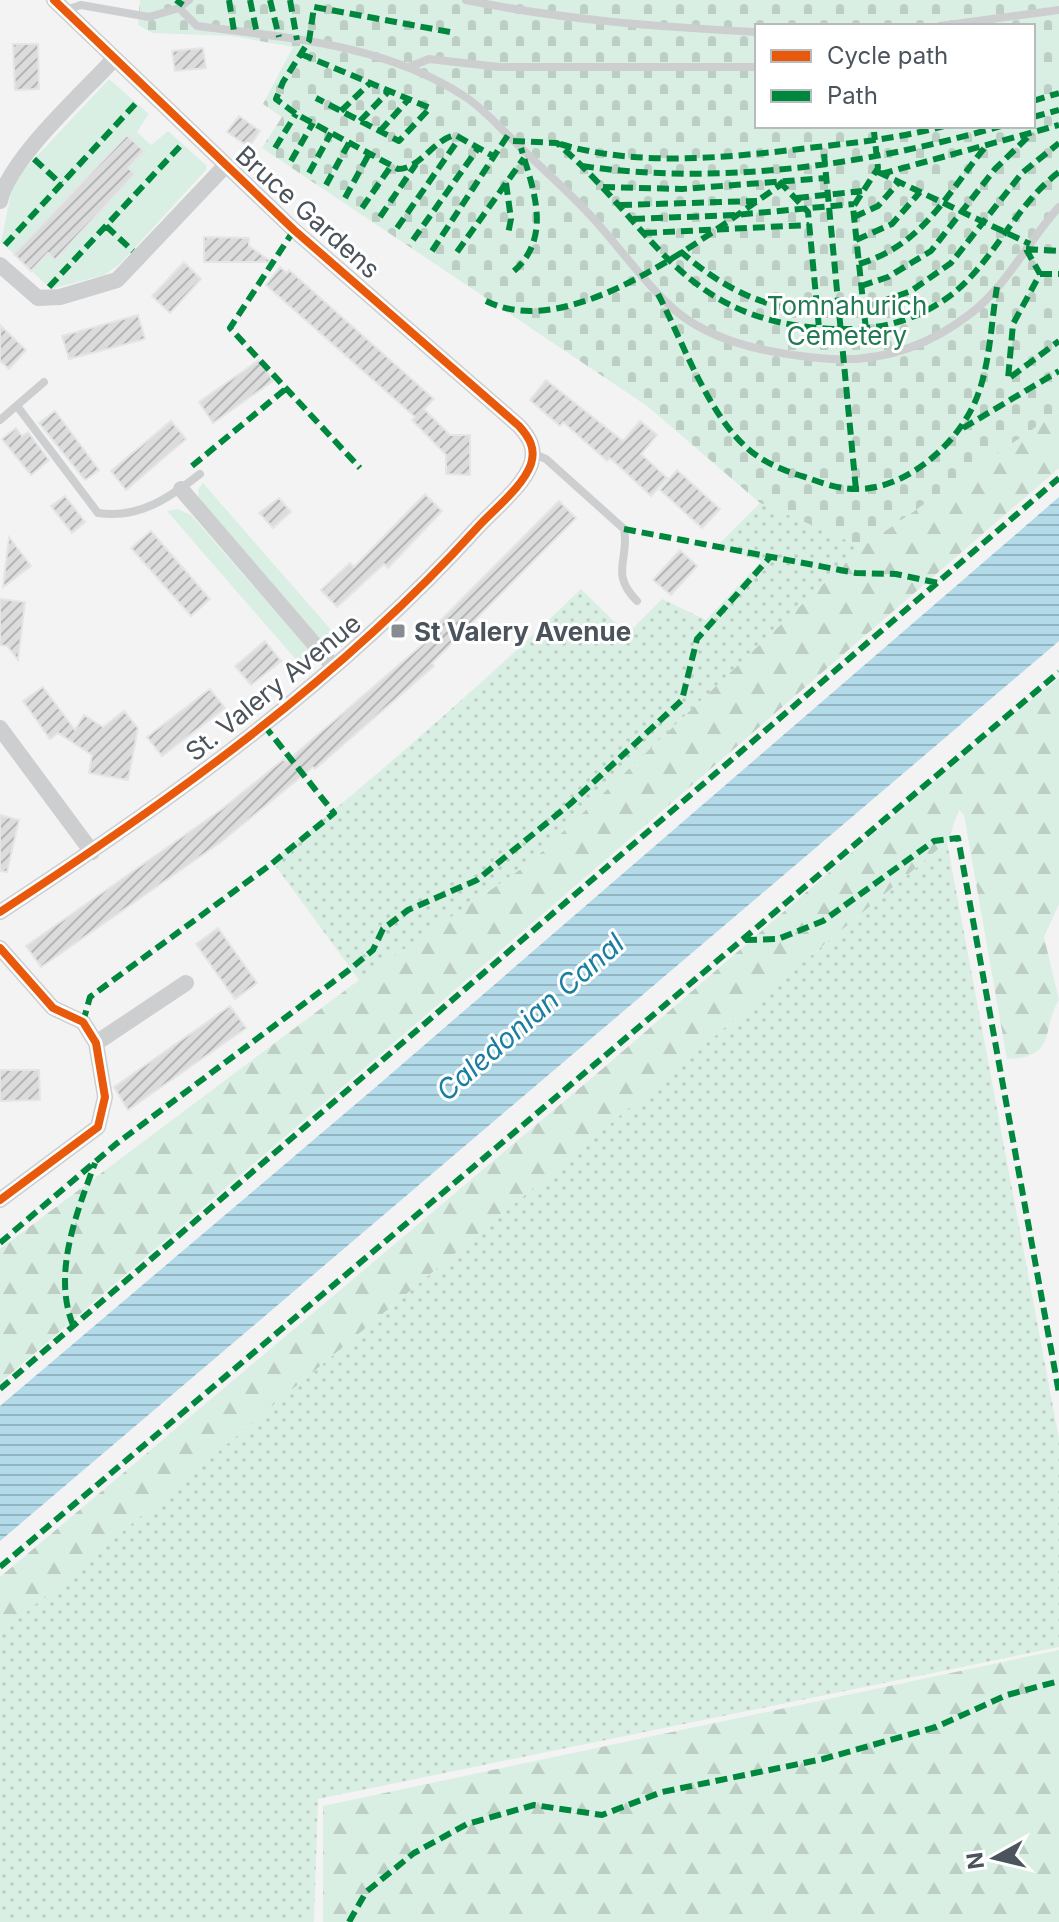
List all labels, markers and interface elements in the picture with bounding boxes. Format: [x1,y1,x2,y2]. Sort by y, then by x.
legend [755,24,1035,128]
text: Cycle path [827,41,948,70]
text: Path [827,81,878,110]
street label: Bruce Gardens [230,139,386,285]
park label: Tomnahurich Cemetery [767,290,927,351]
street label: St. Valery Avenue [179,607,367,767]
place label: St Valery Avenue [414,616,631,647]
marker: St Valery Avenue [389,622,407,640]
water label: Caledonian Canal [429,926,631,1108]
north arrow [955,1818,1035,1898]
text: N [961,1851,989,1871]

